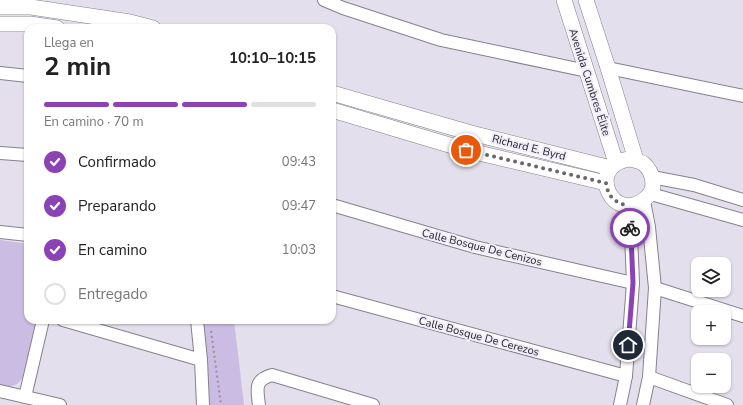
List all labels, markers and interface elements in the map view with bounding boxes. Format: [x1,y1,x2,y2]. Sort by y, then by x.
street label: Avenida Cumbres Élite [565,26,615,138]
text: Llega en [44,34,94,52]
text: 10:10–10:15 [229,48,316,68]
text: 2 min [44,49,111,84]
text: En camino · 70 m [44,113,144,131]
street label: Richard E. Byrd [490,131,567,164]
pin [449,133,483,167]
icon: bag [455,139,477,161]
icon: check [44,151,66,173]
text: Confirmado [78,152,156,172]
text: 09:43 [282,153,316,171]
icon: check [44,195,66,217]
text: Preparando [78,196,156,216]
text: 09:47 [282,197,316,215]
courier [610,208,650,248]
icon: bike [619,217,641,239]
street label: Calle Bosque De Cenizos [420,225,543,270]
icon: check [44,239,66,261]
text: En camino [78,240,147,260]
text: 10:03 [282,241,316,259]
map controls [691,257,731,393]
button: layers [691,257,731,297]
text: Entregado [78,284,148,304]
button: + [691,305,731,345]
street label: Calle Bosque De Cerezos [417,313,541,360]
pin [611,328,645,362]
icon: home [617,334,639,356]
button: − [691,353,731,393]

